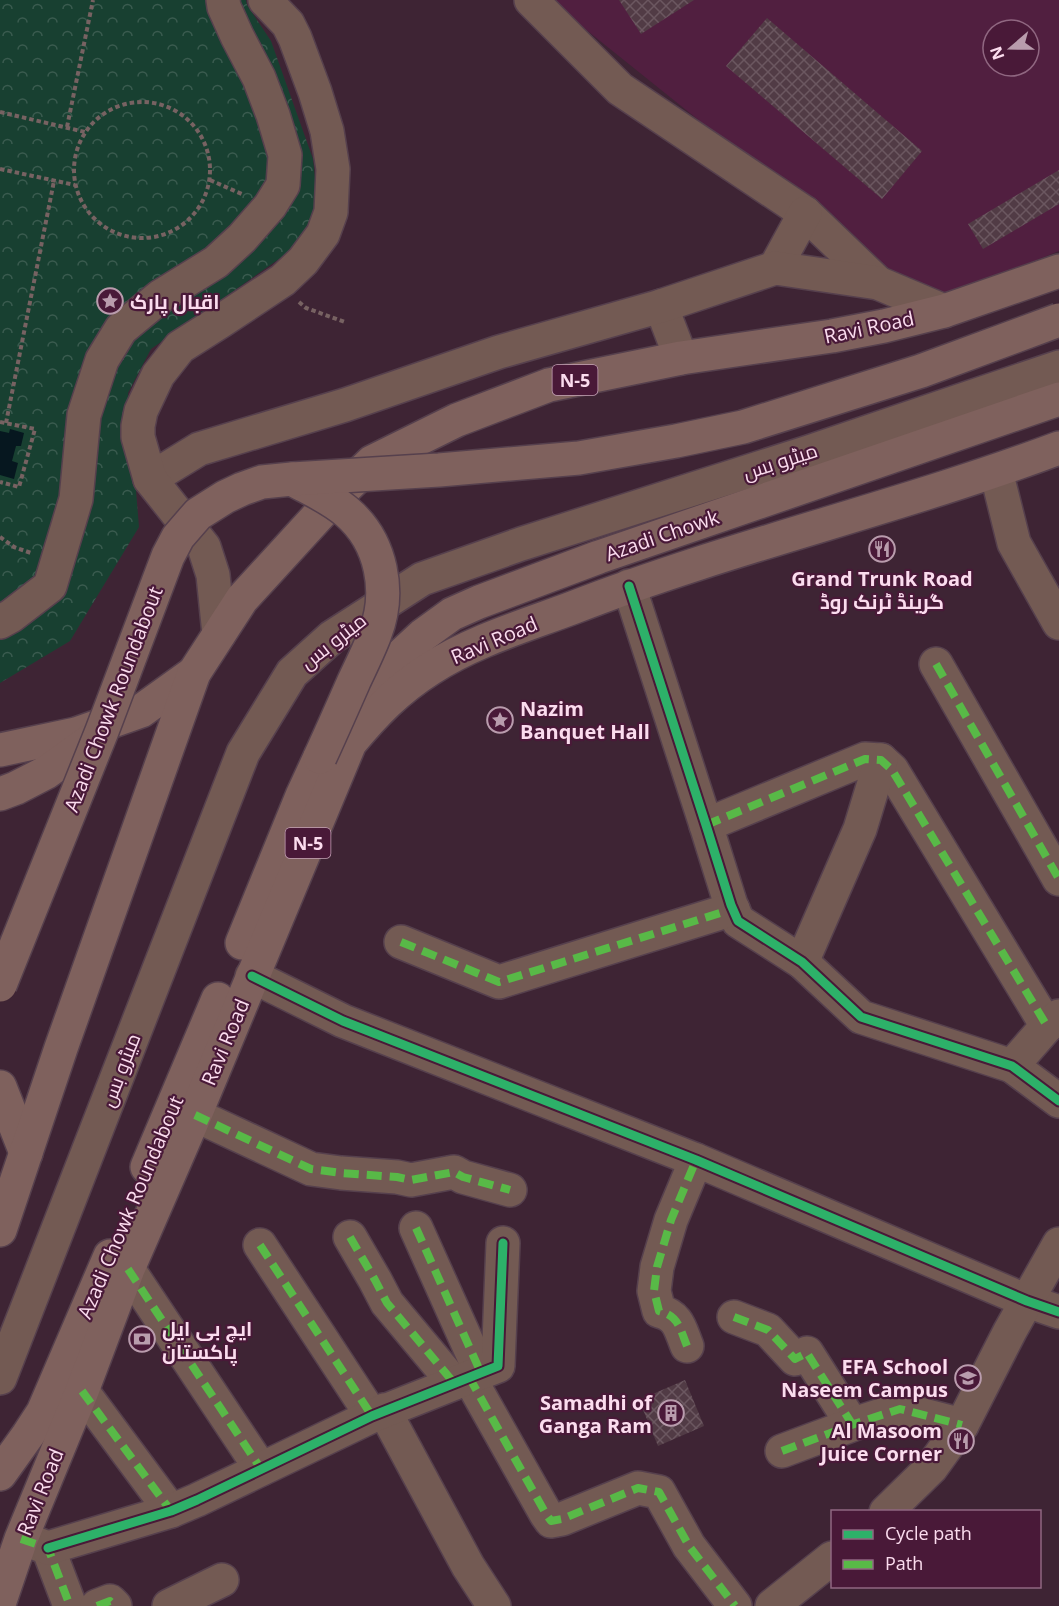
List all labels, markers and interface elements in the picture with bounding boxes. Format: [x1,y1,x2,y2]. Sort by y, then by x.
north arrow [981,18,1041,78]
text: N [984,43,1009,63]
place icon: اقبال پارک [95,286,125,316]
place label: اقبال پارک [130,288,219,316]
street label: Ravi Road [821,304,917,350]
road number: N-5 [552,365,598,395]
street label: میٹرو بس [739,436,821,486]
street label: Azadi Chowk [602,503,723,567]
restaurant icon: Grand Trunk Road گرینڈ ٹرنک روڈ [867,534,897,564]
place label: Grand Trunk Road گرینڈ ٹرنک روڈ [791,565,973,615]
street label: Azadi Chowk Roundabout [57,582,169,816]
street label: میٹرو بس [294,607,372,675]
street label: Ravi Road [447,610,541,670]
place label: Nazim Banquet Hall [520,695,650,745]
place icon: Nazim Banquet Hall [485,705,515,735]
road number: N-5 [286,828,330,858]
street label: Ravi Road [195,995,255,1089]
street label: میٹرو بس [94,1029,146,1111]
street label: Azadi Chowk Roundabout [71,1091,189,1323]
place label: ایچ بی ایل پاکستان [162,1315,252,1366]
bank icon: ایچ بی ایل پاکستان [127,1324,157,1354]
place label: EFA School Naseem Campus [781,1353,948,1403]
school or university icon: EFA School Naseem Campus [953,1363,983,1393]
place label: Samadhi of Ganga Ram [539,1389,653,1439]
building icon: Samadhi of Ganga Ram [656,1398,686,1428]
place label: Al Masoom Juice Corner [819,1417,942,1467]
restaurant icon: Al Masoom Juice Corner [946,1426,976,1456]
street label: Ravi Road [10,1445,70,1539]
legend [831,1510,1041,1588]
text: Cycle path [885,1521,972,1545]
text: Path [885,1551,923,1575]

